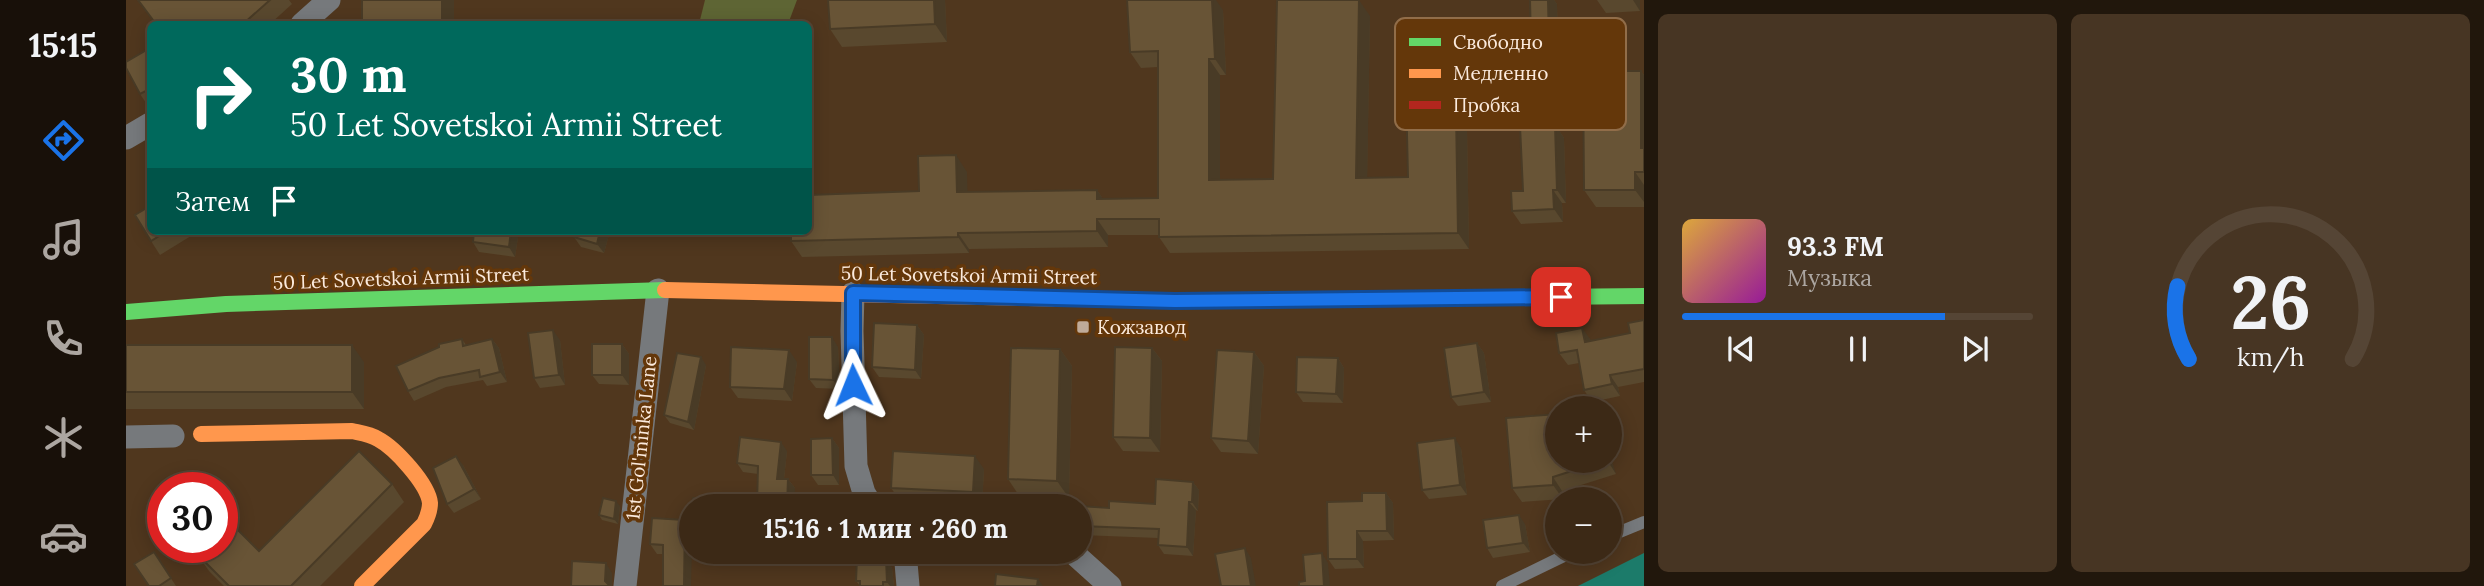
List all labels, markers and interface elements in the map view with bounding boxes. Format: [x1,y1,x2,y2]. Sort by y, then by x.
legend [1395,18,1626,130]
text: 15:15 [29,25,97,66]
text: Свободно [1453,30,1543,54]
text: 30 m [290,43,407,105]
icon: right [175,49,266,140]
text: Медленно [1453,61,1548,85]
text: Пробка [1453,93,1520,117]
text: 50 Let Sovetskoi Armii Street [290,104,722,145]
icon: directions [39,116,88,165]
icon: arrive [265,182,303,220]
text: Затем [175,185,251,218]
icon: music [39,215,88,264]
text: 93.3 FM [1787,230,1884,263]
text: 26 [2230,256,2311,349]
street label: 50 Let Sovetskoi Armii Street [841,261,1098,289]
street label: 50 Let Sovetskoi Armii Street [272,262,530,294]
text: Музыка [1787,263,1872,292]
pin [1531,267,1591,327]
icon: arrive [1542,278,1580,316]
icon: phone [39,314,88,363]
place label: Кожзавод [1097,315,1186,339]
marker: Кожзавод [1075,319,1091,335]
icon: previous [1722,330,1760,368]
icon: pause [1839,330,1877,368]
icon: next [1956,330,1994,368]
text: km/h [2237,341,2304,373]
position arrow [816,348,890,422]
street label: 1st Gol'minka Lane [620,355,662,521]
map controls [1545,396,1622,564]
button: + [1545,396,1622,473]
icon: climate [39,413,88,462]
speed limit sign: 30 [147,472,238,563]
button: − [1545,487,1622,564]
icon: car [39,512,88,561]
text: 15:16 · 1 мин · 260 m [763,512,1008,545]

